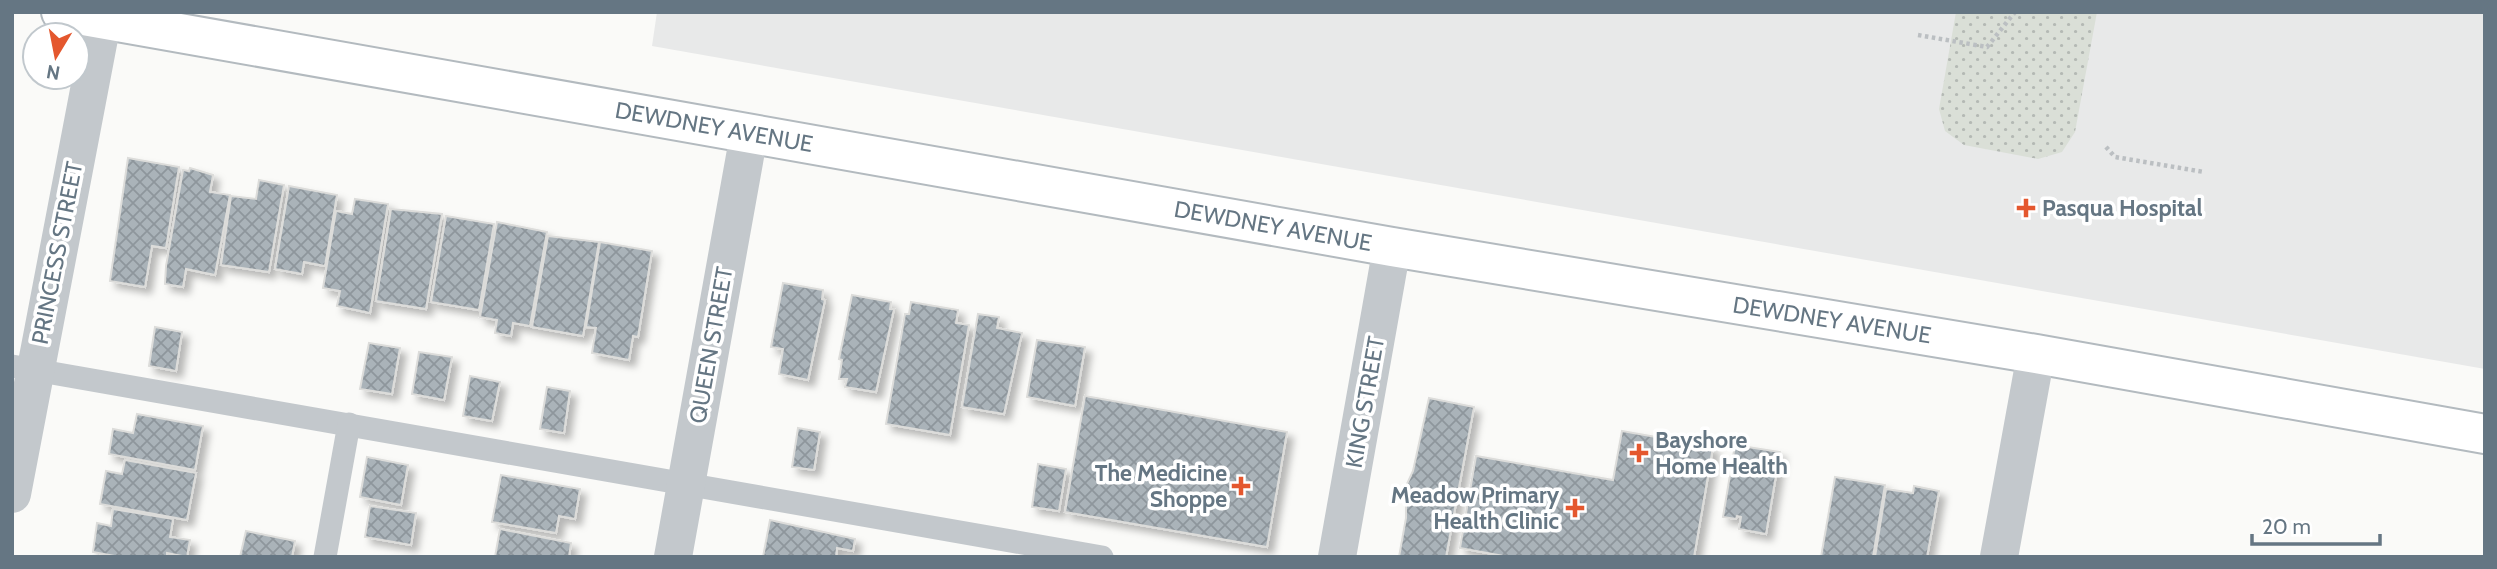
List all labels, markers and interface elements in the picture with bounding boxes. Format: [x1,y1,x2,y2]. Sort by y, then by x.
north arrow [21,21,91,91]
text: N [45,60,62,85]
street label: DEWDNEY AVENUE [613,96,815,158]
street label: PRINCESS STREET [26,159,88,347]
place label: Pasqua Hospital [2042,194,2202,222]
street label: DEWDNEY AVENUE [1172,195,1374,257]
marker: Pasqua Hospital [2016,198,2036,218]
street label: QUEEN STREET [683,265,739,425]
street label: DEWDNEY AVENUE [1731,290,1933,350]
street label: KING STREET [1340,334,1390,470]
place label: Bayshore Home Health [1655,426,1788,480]
marker: Bayshore Home Health [1629,443,1649,463]
place label: The Medicine Shoppe [1095,459,1227,513]
marker: The Medicine Shoppe [1233,478,1249,494]
place label: Meadow Primary Health Clinic [1391,481,1560,535]
marker: Meadow Primary Health Clinic [1565,498,1585,518]
scale bar [2252,503,2380,546]
text: 20 m [2262,514,2311,539]

